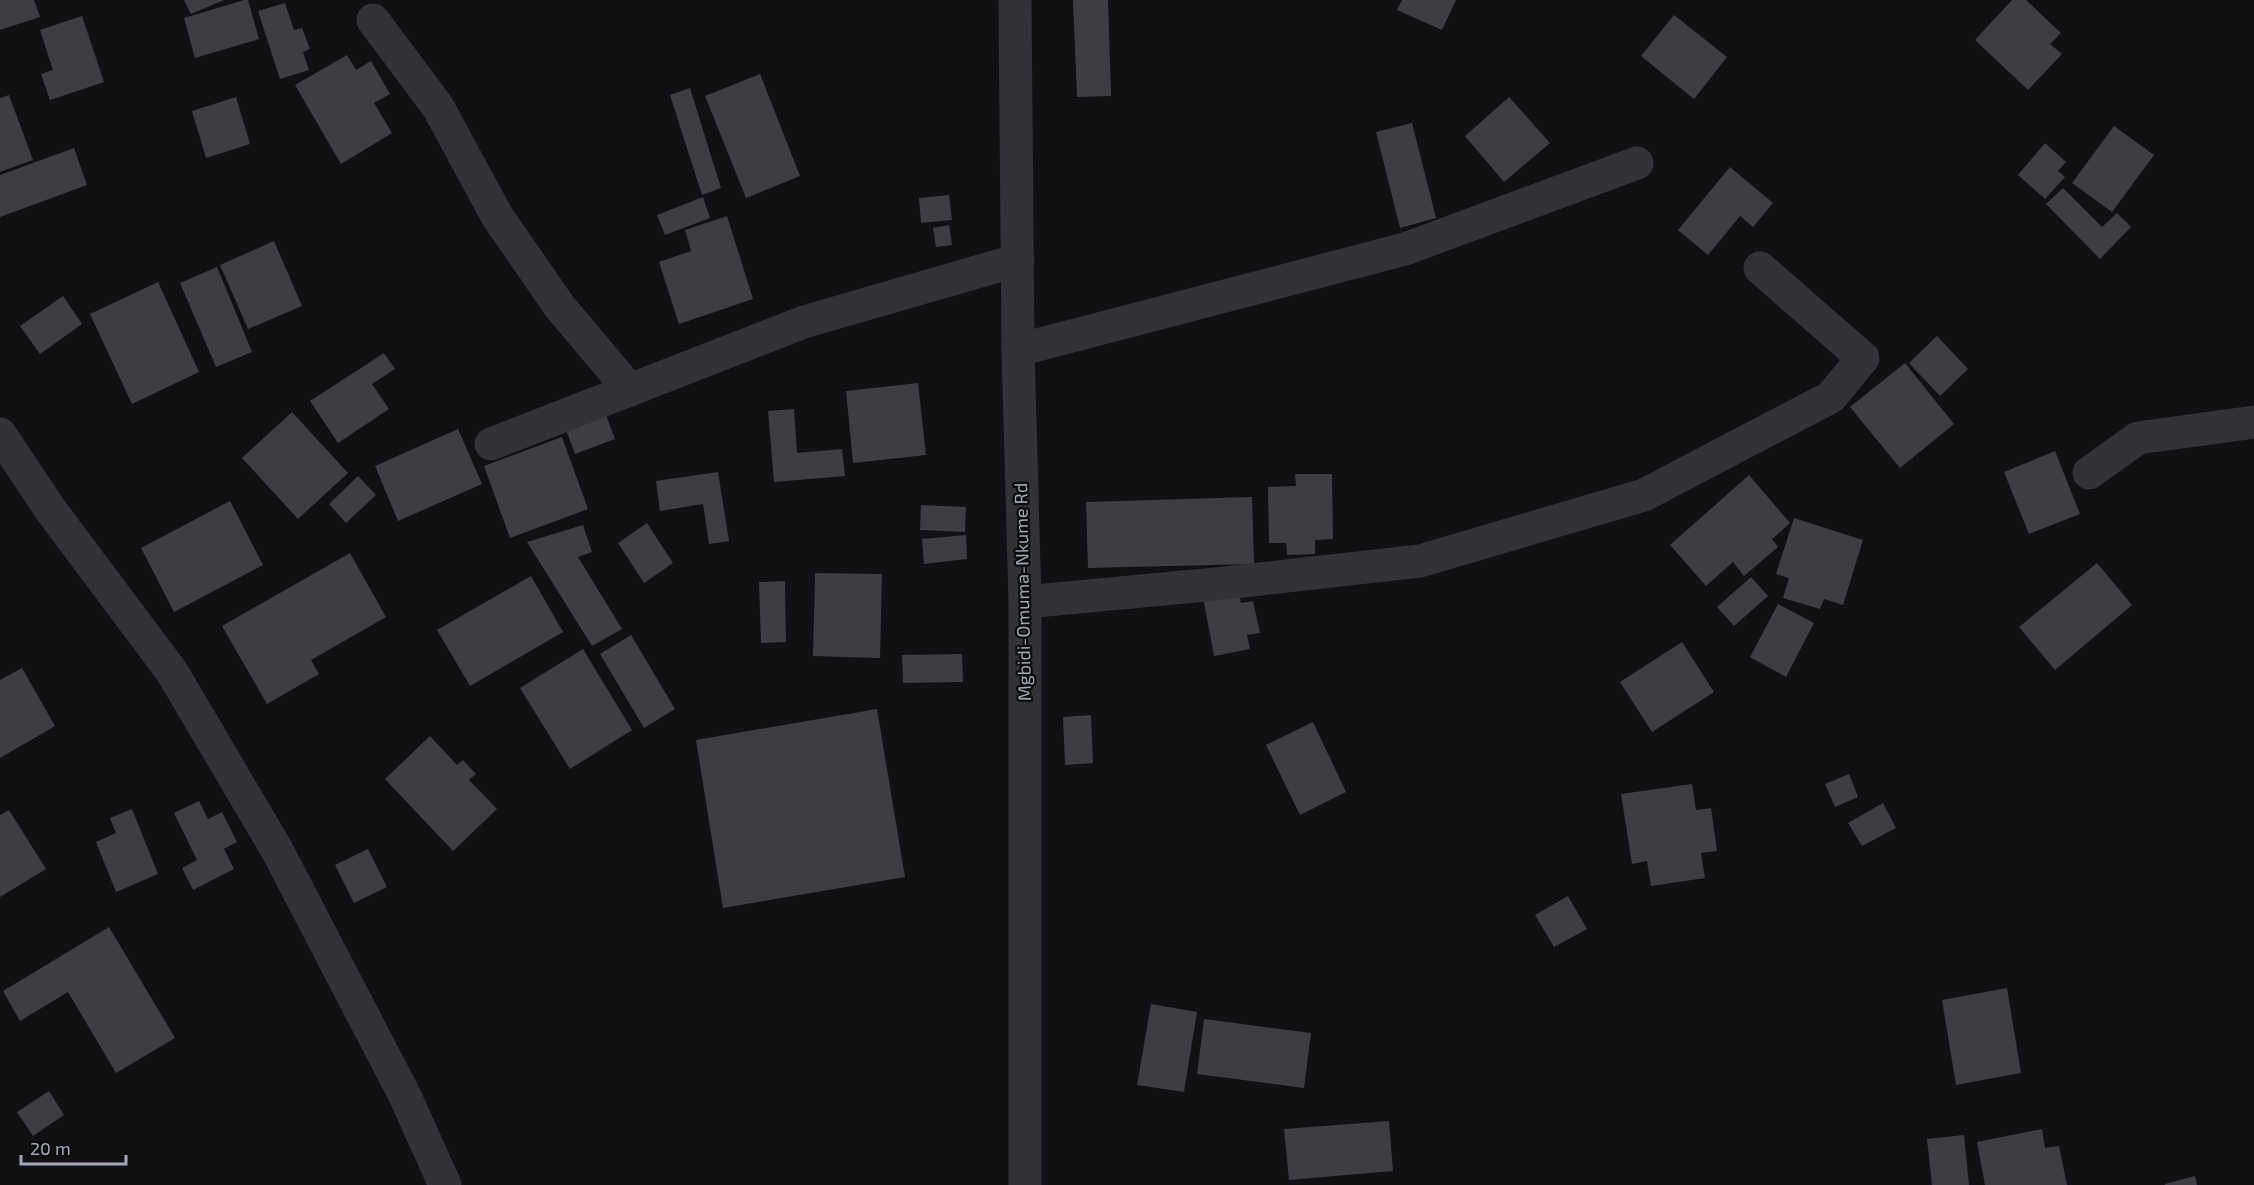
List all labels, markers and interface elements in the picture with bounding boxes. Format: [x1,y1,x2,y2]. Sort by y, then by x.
street label: Mgbidi-Omuma-Nkume Rd [1009,483,1035,701]
scale bar [21,1128,126,1166]
text: 20 m [30,1137,71,1159]

